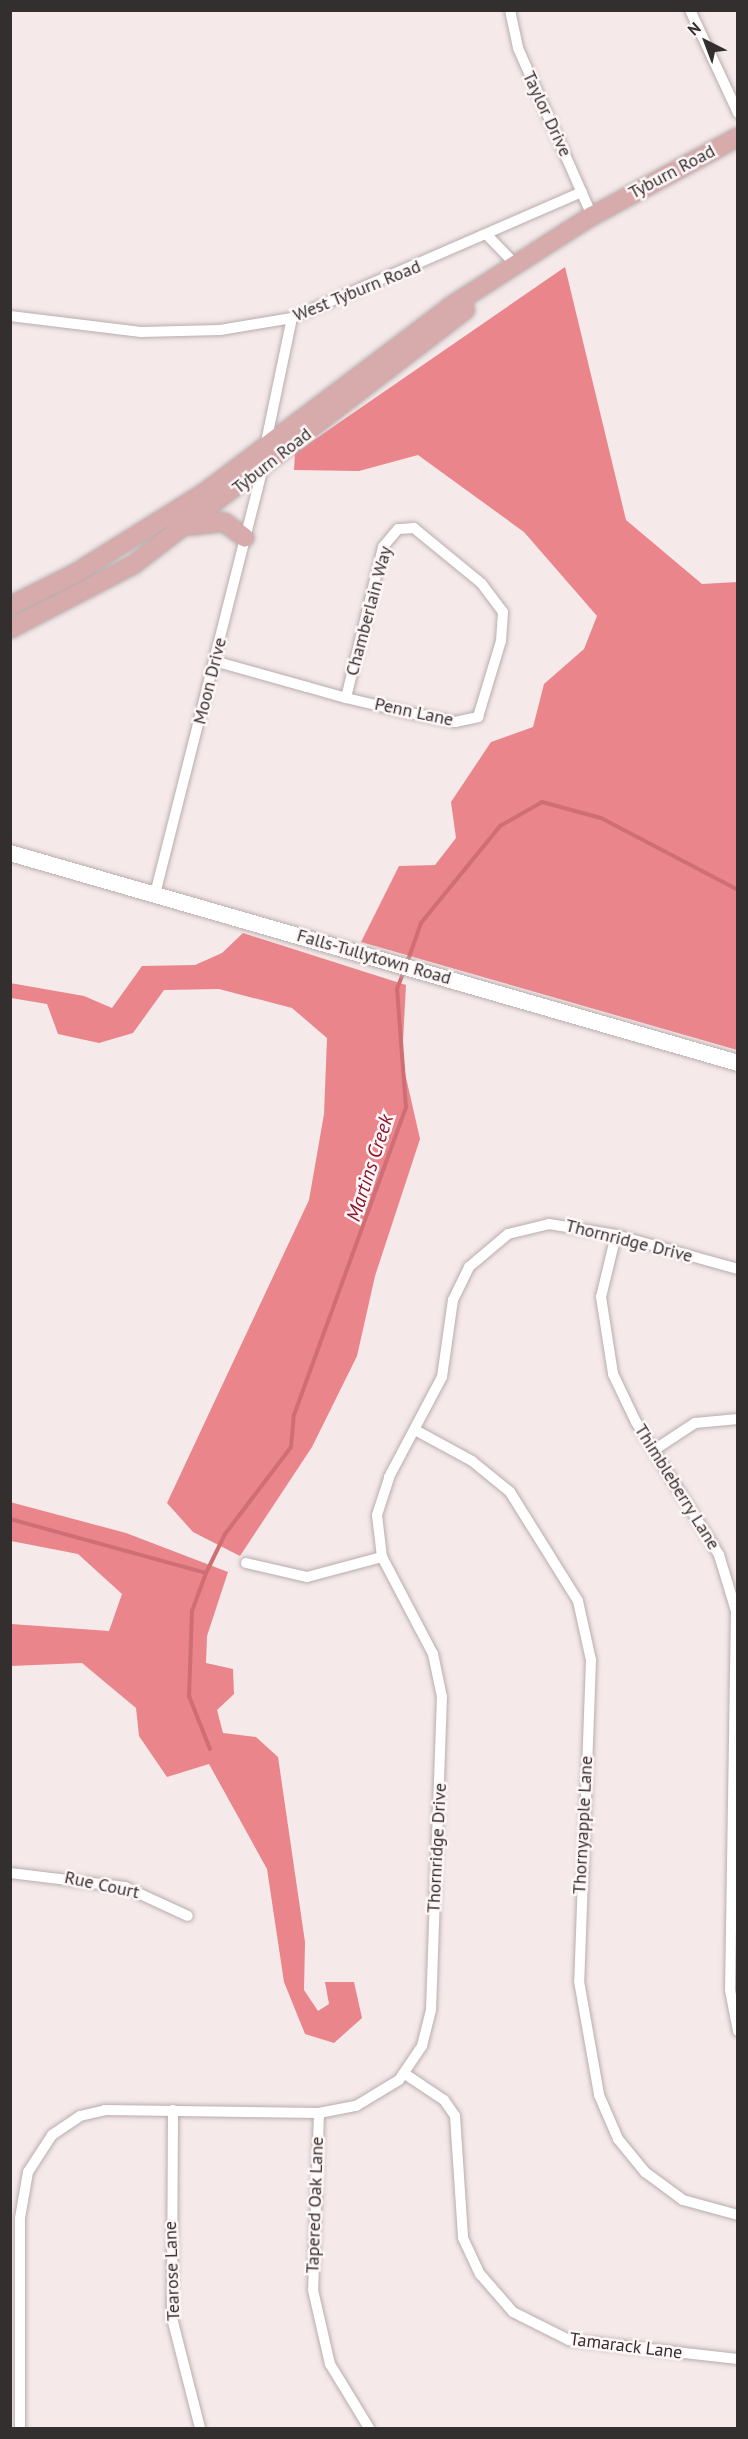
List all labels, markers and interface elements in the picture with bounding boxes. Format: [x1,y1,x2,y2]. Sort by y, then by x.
north arrow [676,12,736,72]
text: N [683,18,705,40]
street label: Taylor Drive [518,68,576,160]
street label: Tyburn Road [625,140,719,204]
street label: West Tyburn Road [290,255,424,327]
street label: Tyburn Road [228,423,316,499]
street label: Chamberlain Way [341,544,397,678]
street label: Moon Drive [189,635,231,727]
street label: Penn Lane [373,693,455,731]
street label: Falls-Tullytown Road [294,925,454,989]
water label: Martins Creek [341,1112,399,1224]
street label: Thornridge Drive [563,1215,695,1267]
street label: Thimbleberry Lane [630,1420,724,1554]
street label: Thornyapple Lane [569,1755,597,1895]
street label: Thornridge Drive [423,1783,451,1913]
street label: Rue Court [63,1867,141,1903]
street label: Tapered Oak Lane [302,2136,328,2274]
street label: Tearose Lane [159,2221,185,2321]
street label: Tamarack Lane [568,2328,684,2364]

